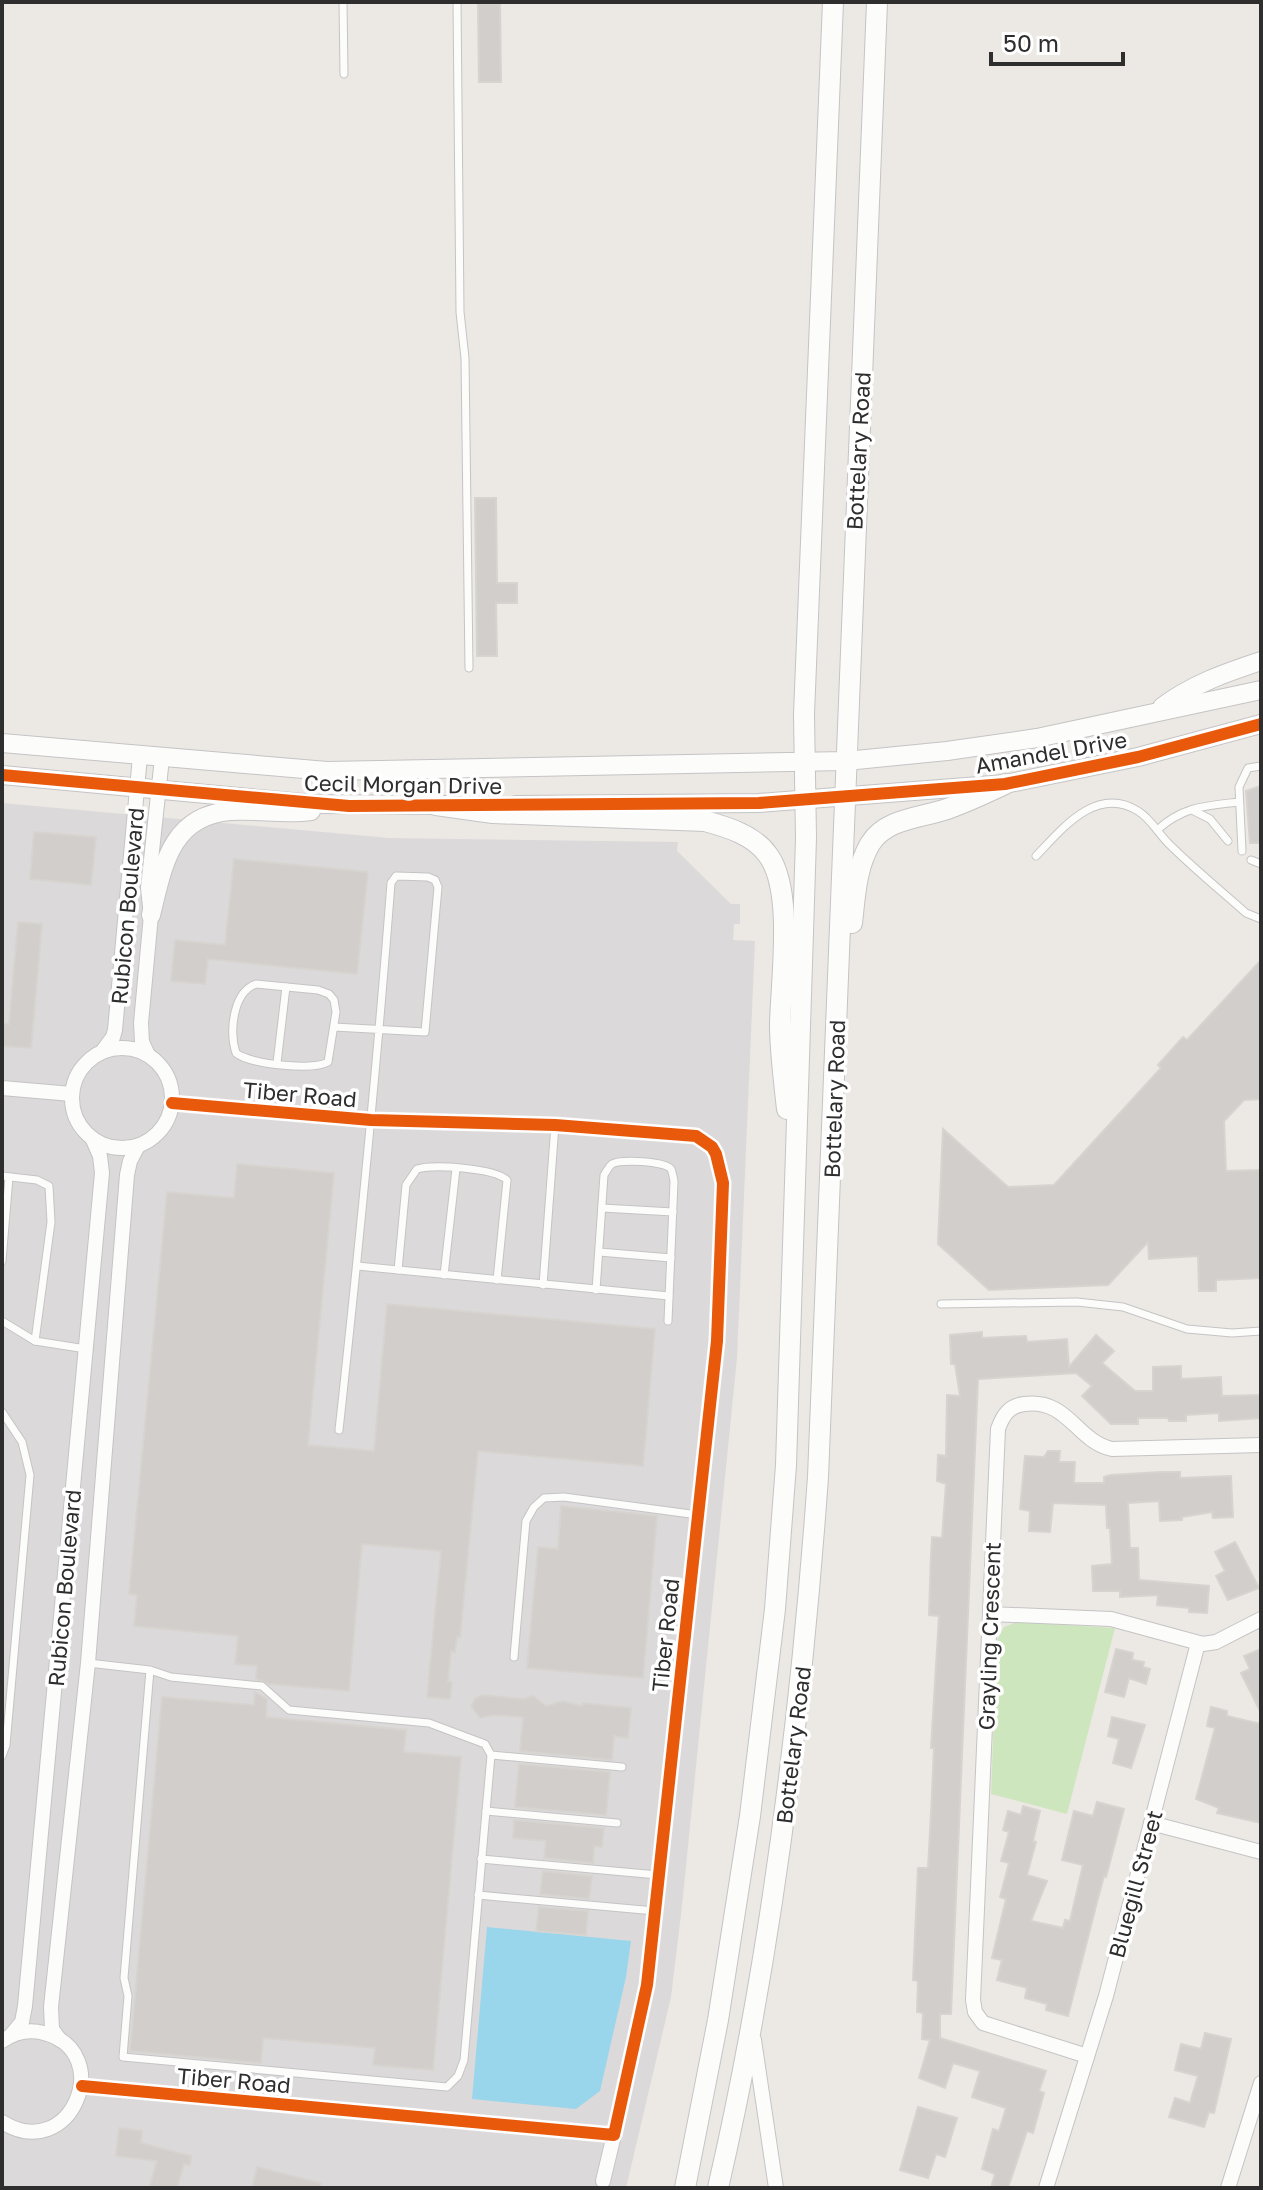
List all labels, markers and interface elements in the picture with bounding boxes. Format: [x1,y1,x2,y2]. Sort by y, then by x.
scale bar [991,16,1123,66]
text: 50 m [1003,28,1059,57]
street label: Bottelary Road [840,371,876,531]
street label: Amandel Drive [973,725,1129,779]
street label: Cecil Morgan Drive [304,769,502,799]
street label: Rubicon Boulevard [105,806,149,1006]
street label: Bottelary Road [818,1019,850,1179]
street label: Tiber Road [242,1076,358,1112]
street label: Rubicon Boulevard [42,1488,86,1688]
street label: Grayling Crescent [972,1541,1006,1731]
street label: Tiber Road [646,1577,684,1693]
street label: Bottelary Road [770,1665,816,1825]
street label: Bluegill Street [1102,1807,1168,1961]
street label: Tiber Road [176,2062,292,2098]

